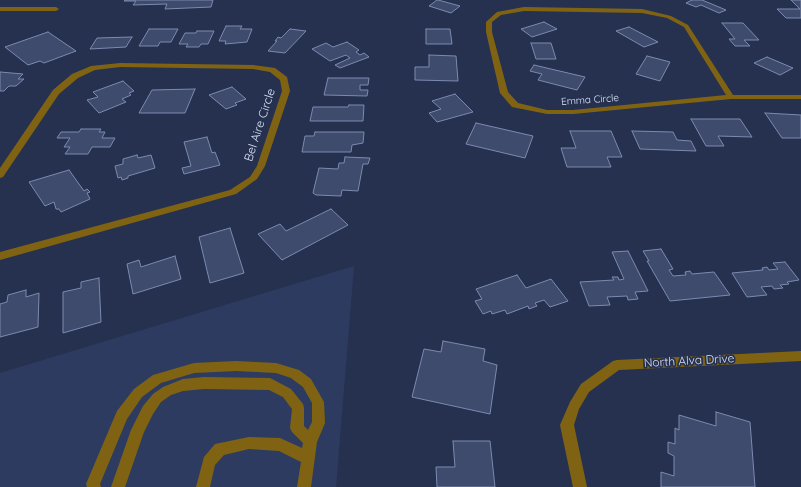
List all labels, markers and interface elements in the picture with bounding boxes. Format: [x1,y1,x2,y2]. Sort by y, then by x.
street label: Bel Aire Circle [241,87,279,163]
street label: Emma Circle [561,92,619,108]
street label: North Alva Drive [643,351,735,371]

